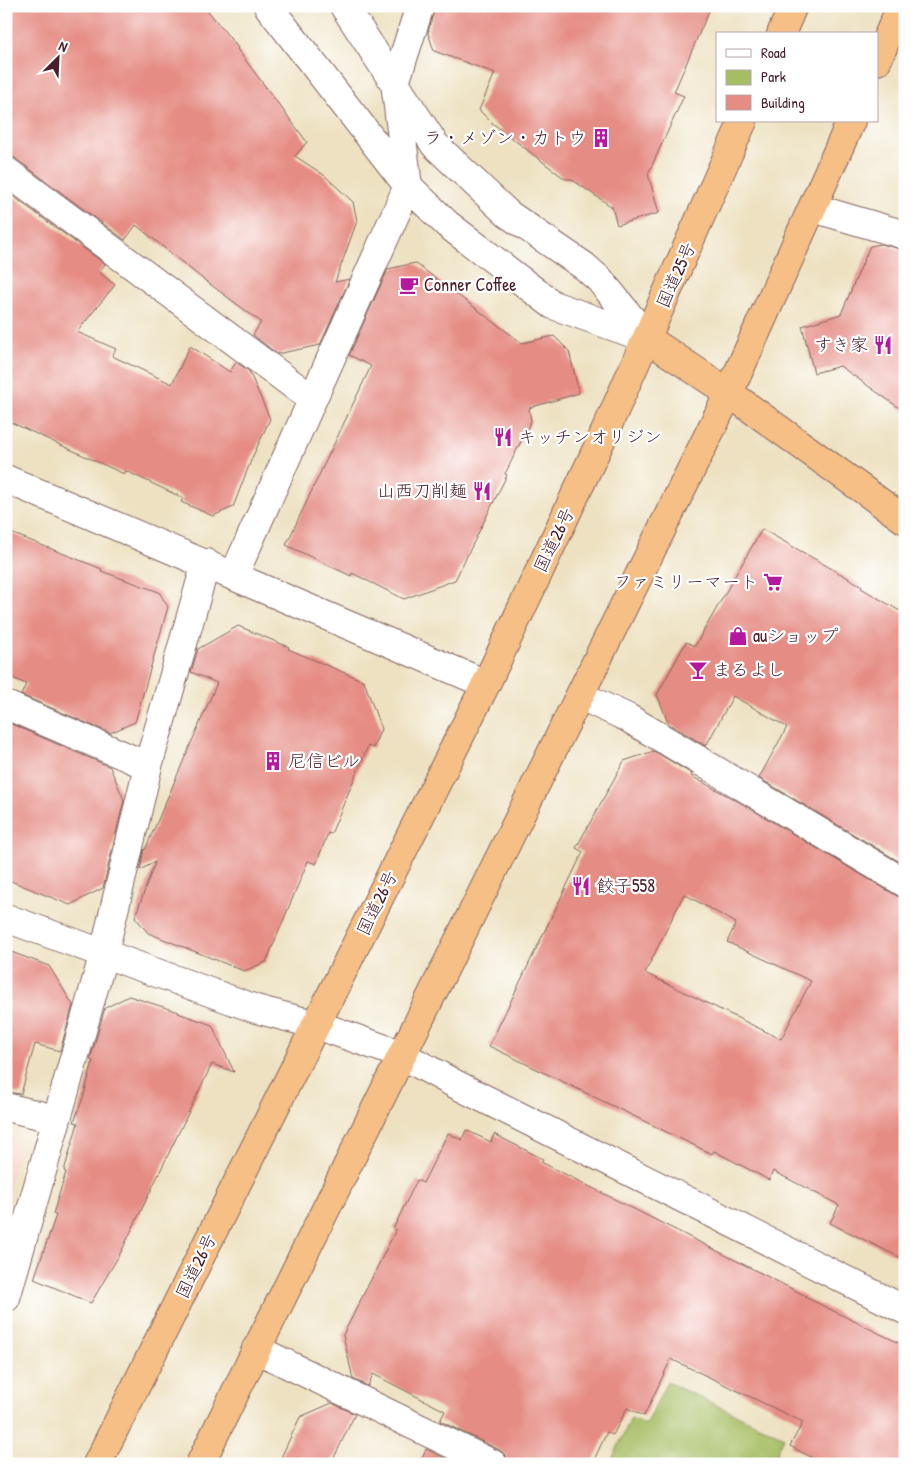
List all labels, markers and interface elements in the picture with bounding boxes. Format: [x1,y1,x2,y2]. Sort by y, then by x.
north arrow [32,32,82,82]
legend [716,32,878,122]
text: N [56,35,71,56]
text: Road [761,42,786,63]
text: Park [761,66,786,87]
text: Building [761,92,805,113]
place label: ラ・メゾン・カトウ [424,125,586,150]
building icon: ラ・メゾン・カトウ [590,127,612,149]
street label: 国道25号 [650,238,701,312]
place label: Conner Coffee [424,272,517,297]
cafe icon: Conner Coffee [398,274,420,296]
place label: すき家 [814,332,868,357]
restaurant icon: すき家 [872,334,894,356]
place label: キッチンオリジン [518,424,662,449]
restaurant icon: キッチンオリジン [492,426,514,448]
place label: 山西刀削麺 [377,478,467,503]
restaurant icon: 山西刀削麺 [471,480,493,502]
street label: 国道26号 [527,503,580,577]
place label: ファミリーマート [614,569,758,594]
supermarket icon: ファミリーマート [762,571,784,593]
place label: auショップ [753,623,839,648]
shop icon: auショップ [727,625,749,647]
place label: まるよし [713,657,785,682]
bar icon: まるよし [687,659,709,681]
place label: 尼信ビル [288,748,360,773]
building icon: 尼信ビル [262,750,284,772]
street label: 国道26号 [350,866,403,940]
place label: 餃子558 [596,873,655,898]
restaurant icon: 餃子558 [570,875,592,897]
street label: 国道26号 [169,1229,222,1303]

